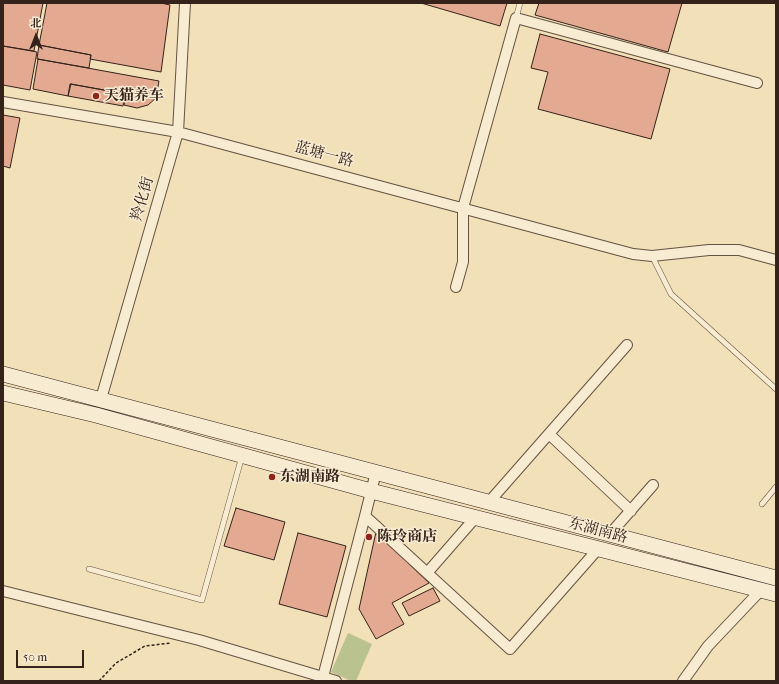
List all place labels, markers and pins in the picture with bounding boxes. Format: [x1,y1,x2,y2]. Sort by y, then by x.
place label: 天猫养车 [104,87,164,105]
marker: 天猫养车 [91,91,101,101]
place label: 东湖南路 [280,468,340,486]
marker: 东湖南路 [267,472,277,482]
place label: 陈玲商店 [377,528,437,546]
marker: 陈玲商店 [364,532,374,542]

